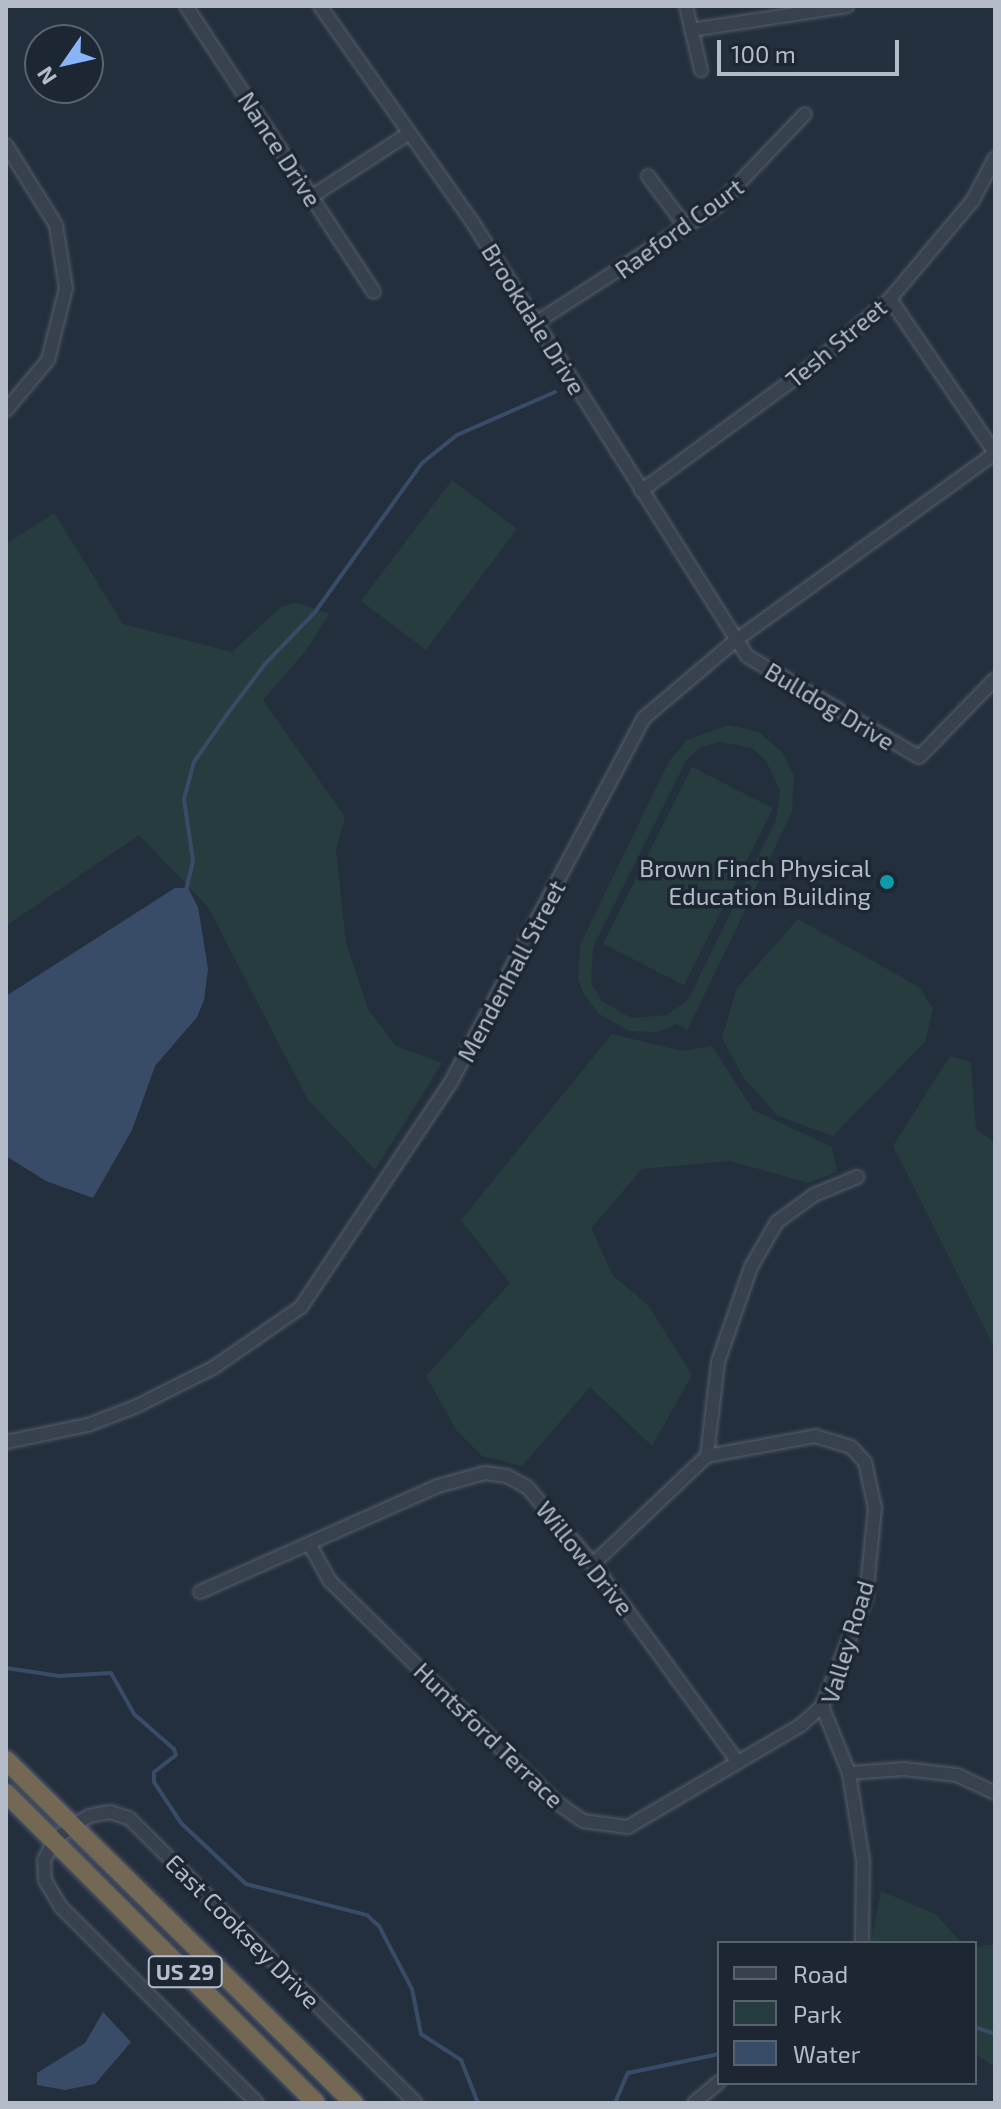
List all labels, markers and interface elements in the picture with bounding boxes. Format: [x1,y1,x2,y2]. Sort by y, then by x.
north arrow [24,24,104,104]
scale bar [721,24,903,74]
text: 100 m [731,39,796,68]
text: N [31,62,61,90]
street label: Nance Drive [232,86,328,212]
street label: Raeford Court [609,172,749,284]
street label: Brookdale Drive [476,238,592,400]
street label: Tesh Street [780,293,892,393]
street label: Bulldog Drive [760,656,900,756]
place label: Brown Finch Physical Education Building [639,854,871,910]
marker: Brown Finch Physical Education Building [878,873,896,891]
street label: Mendenhall Street [451,875,571,1067]
street label: Willow Drive [530,1495,640,1621]
street label: Valley Road [815,1577,879,1707]
street label: Huntsford Terrace [408,1656,570,1814]
street label: East Cooksey Drive [160,1848,326,2014]
legend [717,1941,977,2085]
road number: US 29 [147,1954,223,1990]
text: Road [793,1959,848,1988]
text: Park [793,1999,842,2028]
text: Water [793,2039,860,2068]

